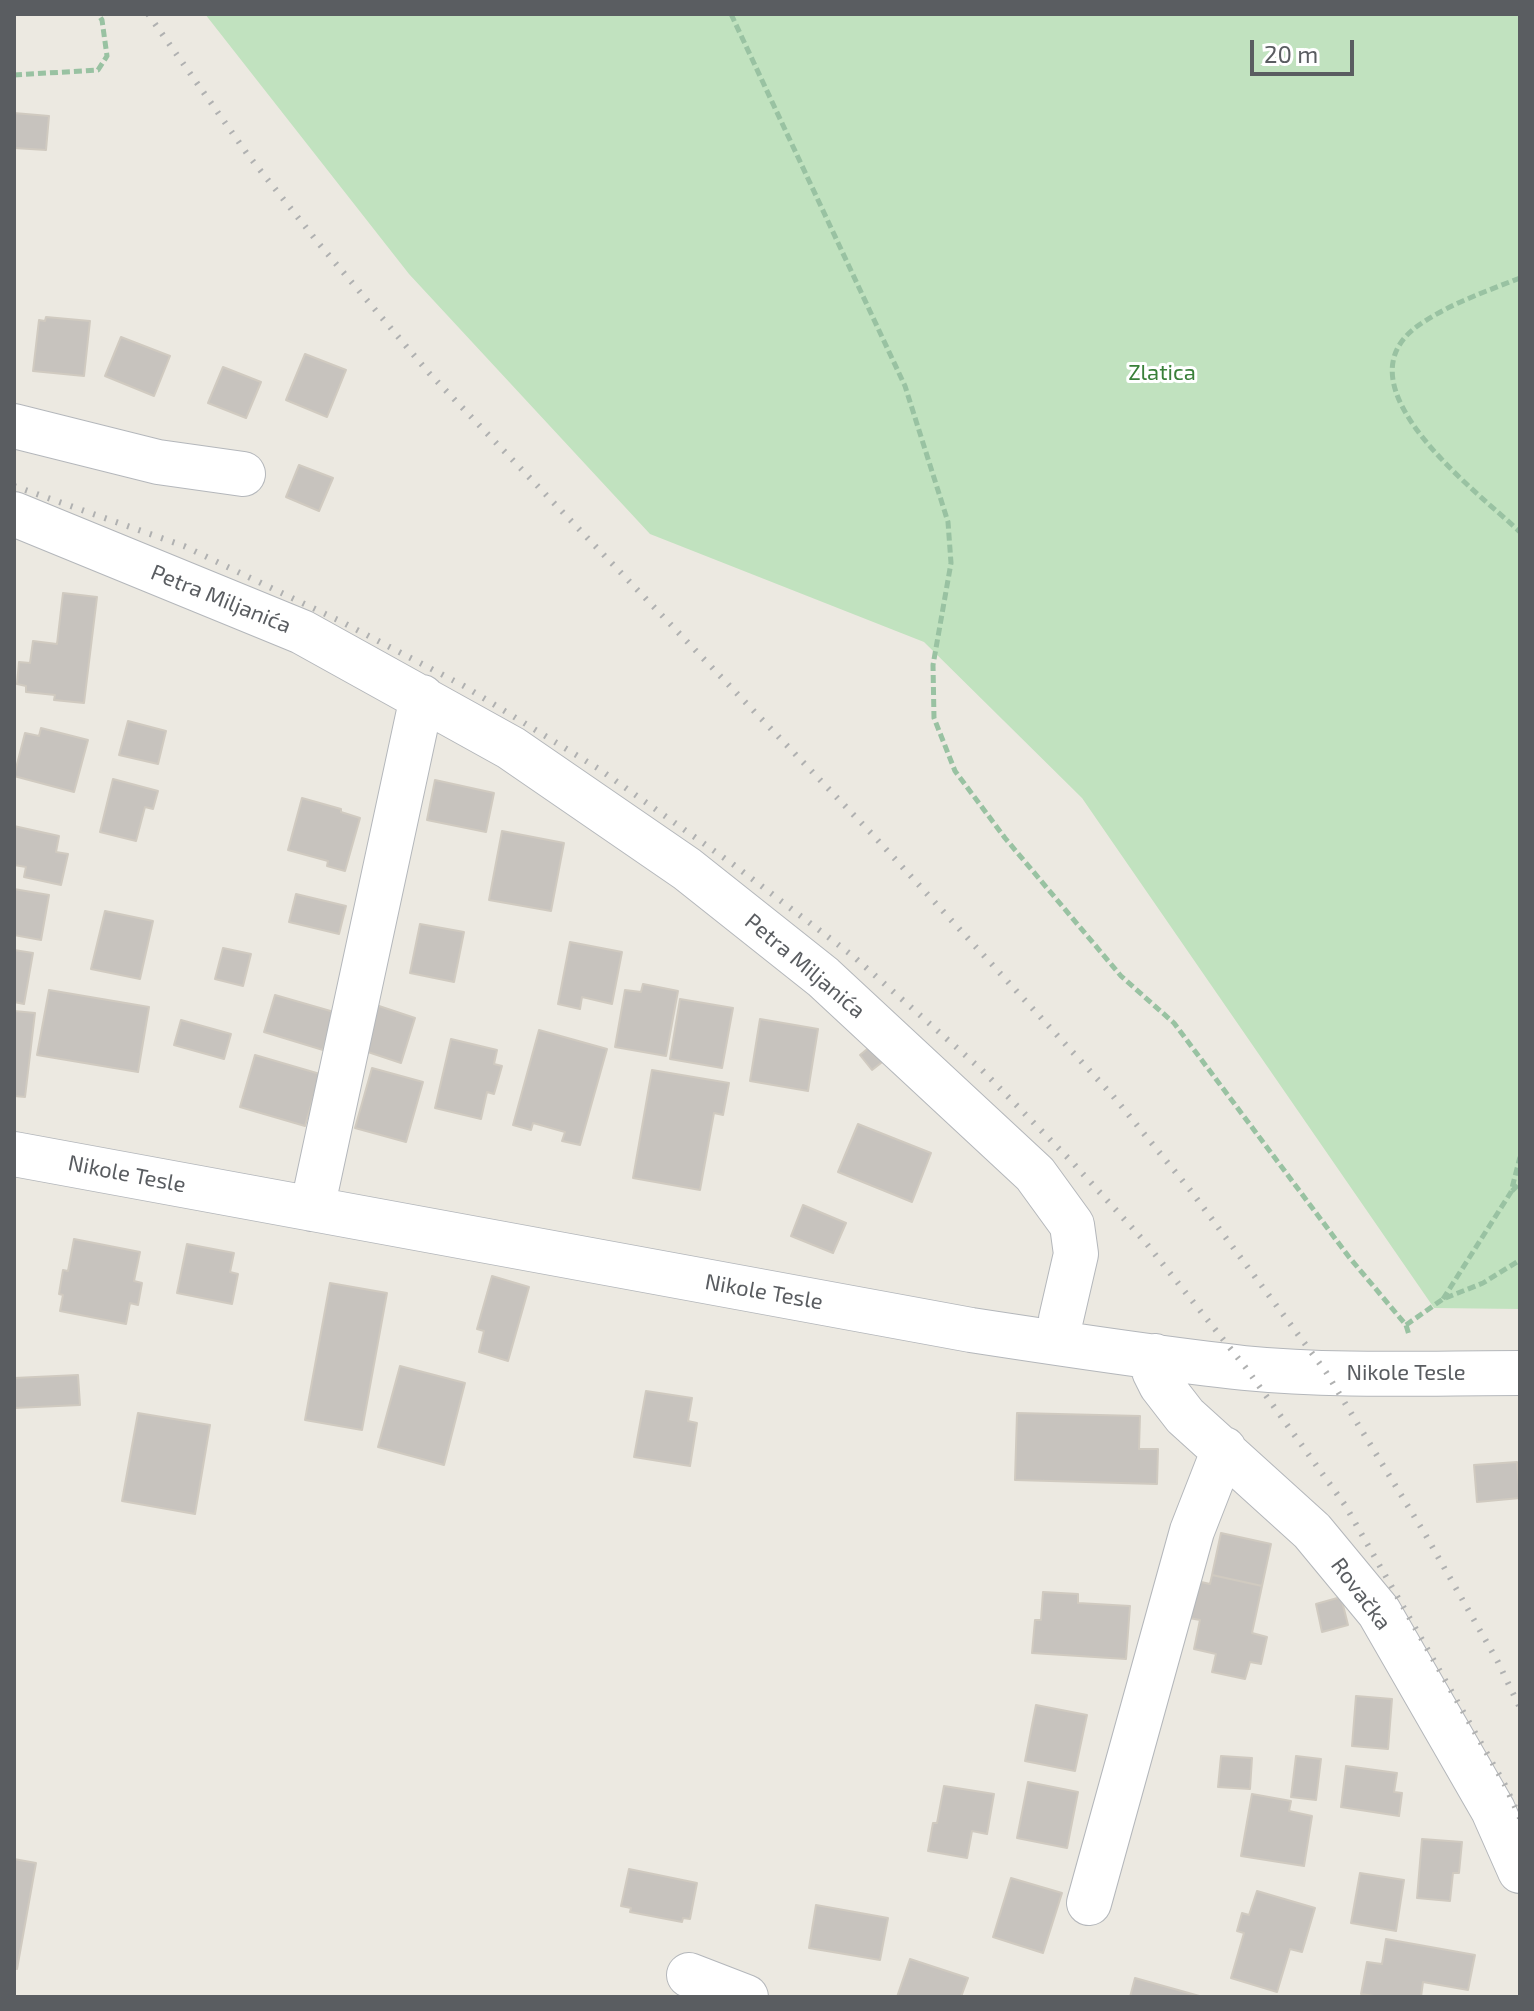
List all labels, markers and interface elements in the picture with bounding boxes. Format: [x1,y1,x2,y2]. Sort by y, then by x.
scale bar [1254,24,1358,74]
text: 20 m [1264,39,1318,68]
park label: Zlatica [1128,360,1196,386]
street label: Petra Miljanića [147,559,295,639]
street label: Petra Miljanića [740,908,870,1024]
street label: Nikole Tesle [66,1150,188,1198]
street label: Nikole Tesle [703,1269,825,1315]
street label: Nikole Tesle [1346,1360,1466,1386]
street label: Rovačka [1325,1553,1397,1635]

